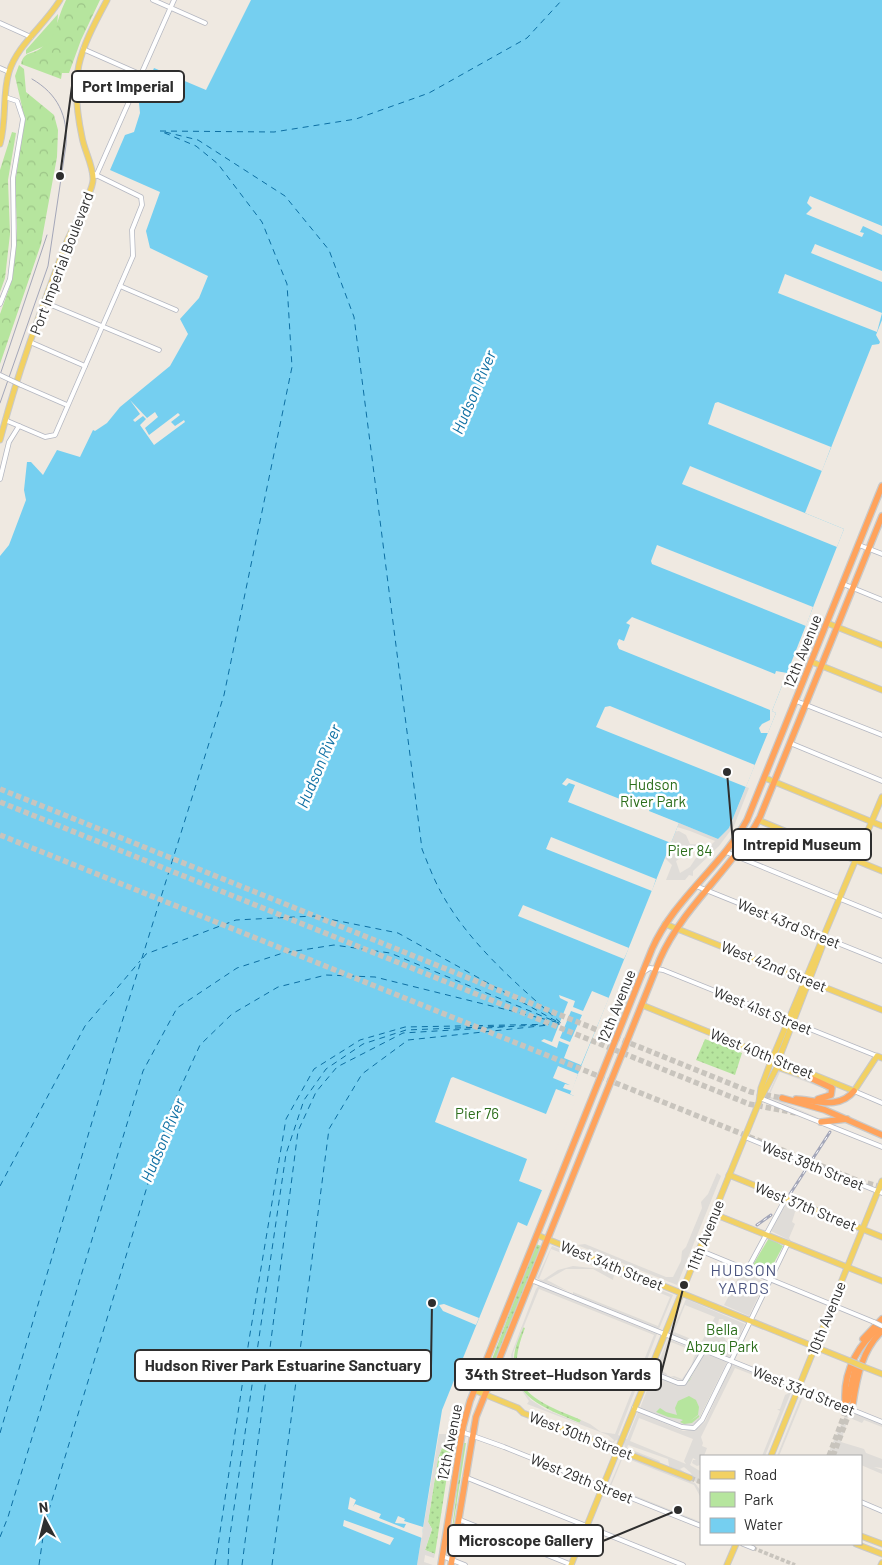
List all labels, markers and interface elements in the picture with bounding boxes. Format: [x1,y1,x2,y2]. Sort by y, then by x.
callout: Port Imperial [72,71,184,102]
text: Port Imperial [82,76,174,95]
street label: Port Imperial Boulevard [25,189,97,337]
water label: Hudson River [447,346,500,437]
street label: 12th Avenue [779,612,825,690]
water label: Hudson River [292,720,345,811]
park label: Hudson River Park [620,775,686,810]
callout: Intrepid Museum [733,829,871,860]
text: Intrepid Museum [743,834,861,853]
park label: Pier 84 [667,841,713,859]
street label: West 43rd Street [735,894,843,952]
street label: West 42nd Street [719,937,829,995]
street label: 12th Avenue [593,967,639,1045]
street label: West 41st Street [711,982,815,1038]
street label: West 40th Street [708,1024,816,1082]
water label: Hudson River [136,1094,189,1185]
park label: Pier 76 [455,1104,499,1122]
street label: West 38th Street [759,1136,867,1194]
street label: West 37th Street [752,1177,860,1235]
street label: 11th Avenue [683,1197,727,1273]
street label: West 34th Street [558,1236,666,1294]
district label: HUDSON YARDS [711,1260,777,1297]
street label: 10th Avenue [803,1278,849,1358]
park label: Bella Abzug Park [686,1320,759,1355]
callout: Hudson River Park Estuarine Sanctuary [135,1350,431,1381]
text: Hudson River Park Estuarine Sanctuary [145,1355,421,1374]
callout: 34th Street–Hudson Yards [455,1359,661,1390]
street label: West 33rd Street [750,1361,858,1419]
text: 34th Street–Hudson Yards [465,1364,651,1383]
street label: 12th Avenue [433,1402,465,1482]
street label: West 30th Street [527,1407,635,1463]
street label: West 29th Street [528,1449,636,1507]
legend [700,1455,862,1545]
text: Road [744,1465,777,1483]
text: Park [744,1490,774,1508]
north arrow [20,1495,70,1545]
text: N [38,1498,49,1516]
text: Water [744,1515,783,1533]
callout: Microscope Gallery [448,1525,603,1556]
text: Microscope Gallery [459,1530,593,1549]

